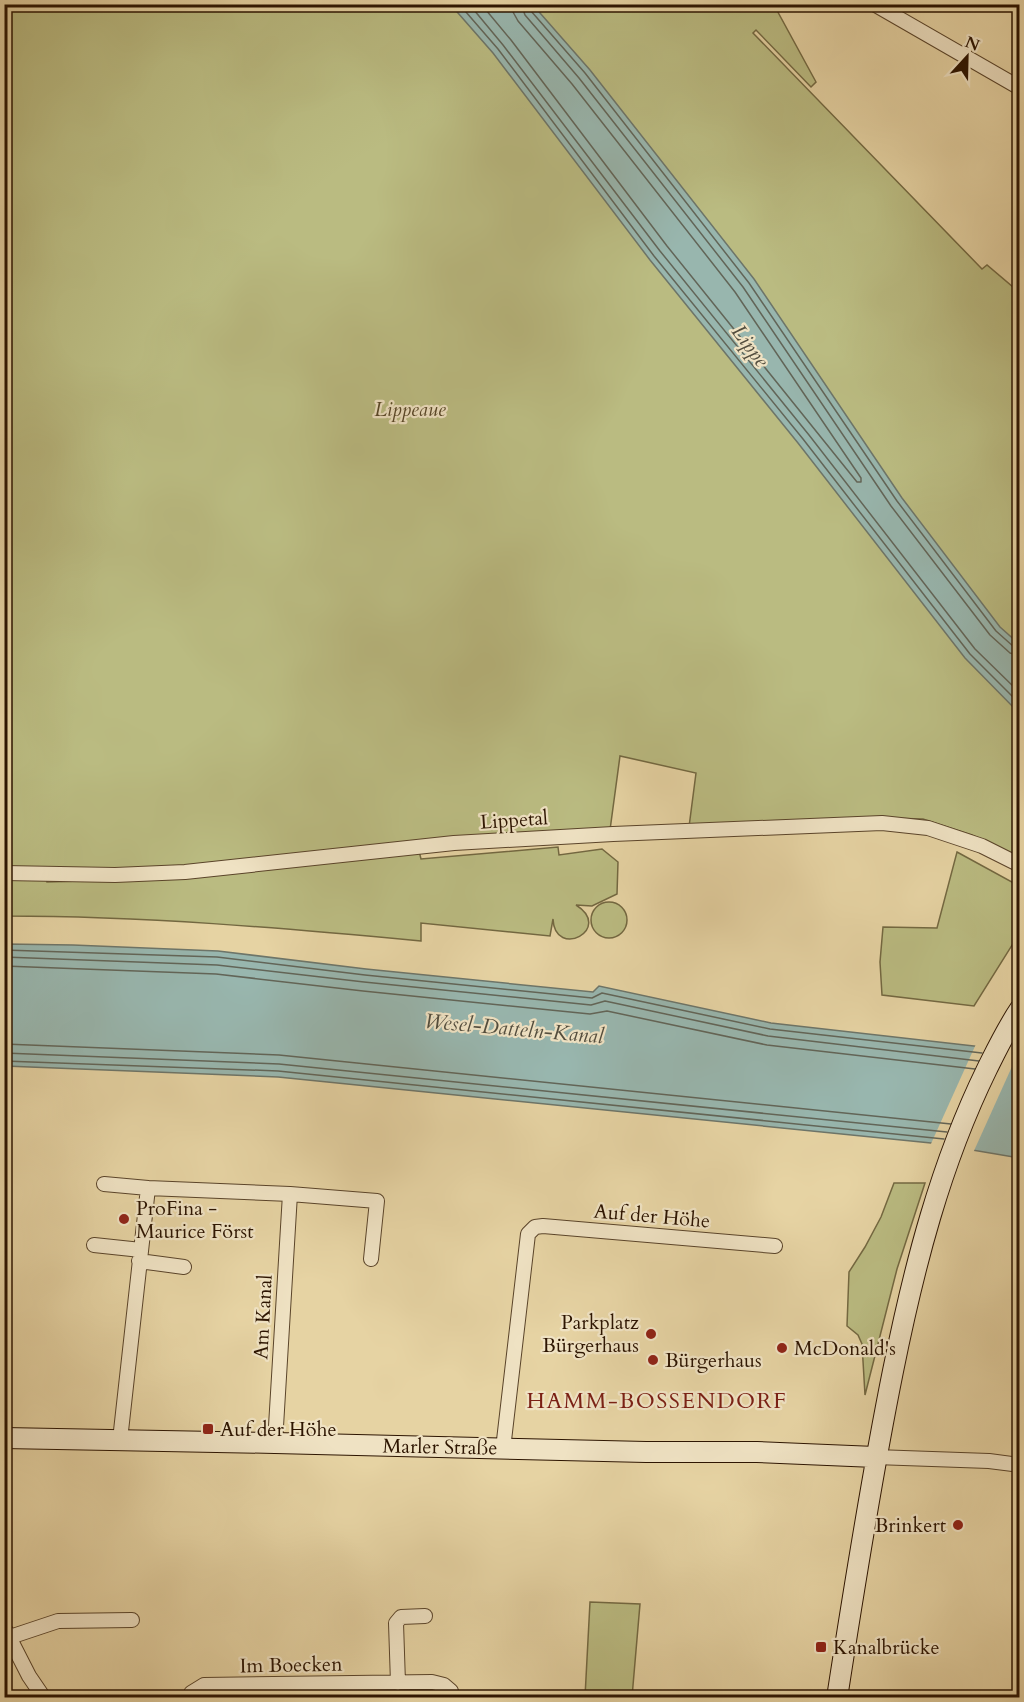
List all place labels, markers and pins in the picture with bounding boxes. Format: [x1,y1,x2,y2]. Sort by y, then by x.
place label: ProFina - Maurice Först [136,1195,254,1245]
marker: ProFina - Maurice Först [117,1212,131,1226]
place label: Parkplatz Bürgerhaus [542,1309,639,1359]
marker: Parkplatz Bürgerhaus [644,1327,658,1341]
place label: McDonald's [794,1335,896,1362]
marker: McDonald's [775,1341,789,1355]
place label: Bürgerhaus [665,1347,762,1374]
marker: Bürgerhaus [646,1353,660,1367]
place label: Auf der Höhe [220,1416,337,1443]
marker: Auf der Höhe [201,1422,215,1436]
place label: Brinkert [875,1512,947,1539]
marker: Brinkert [951,1518,965,1532]
place label: Kanalbrücke [833,1634,940,1661]
marker: Kanalbrücke [814,1640,828,1654]

